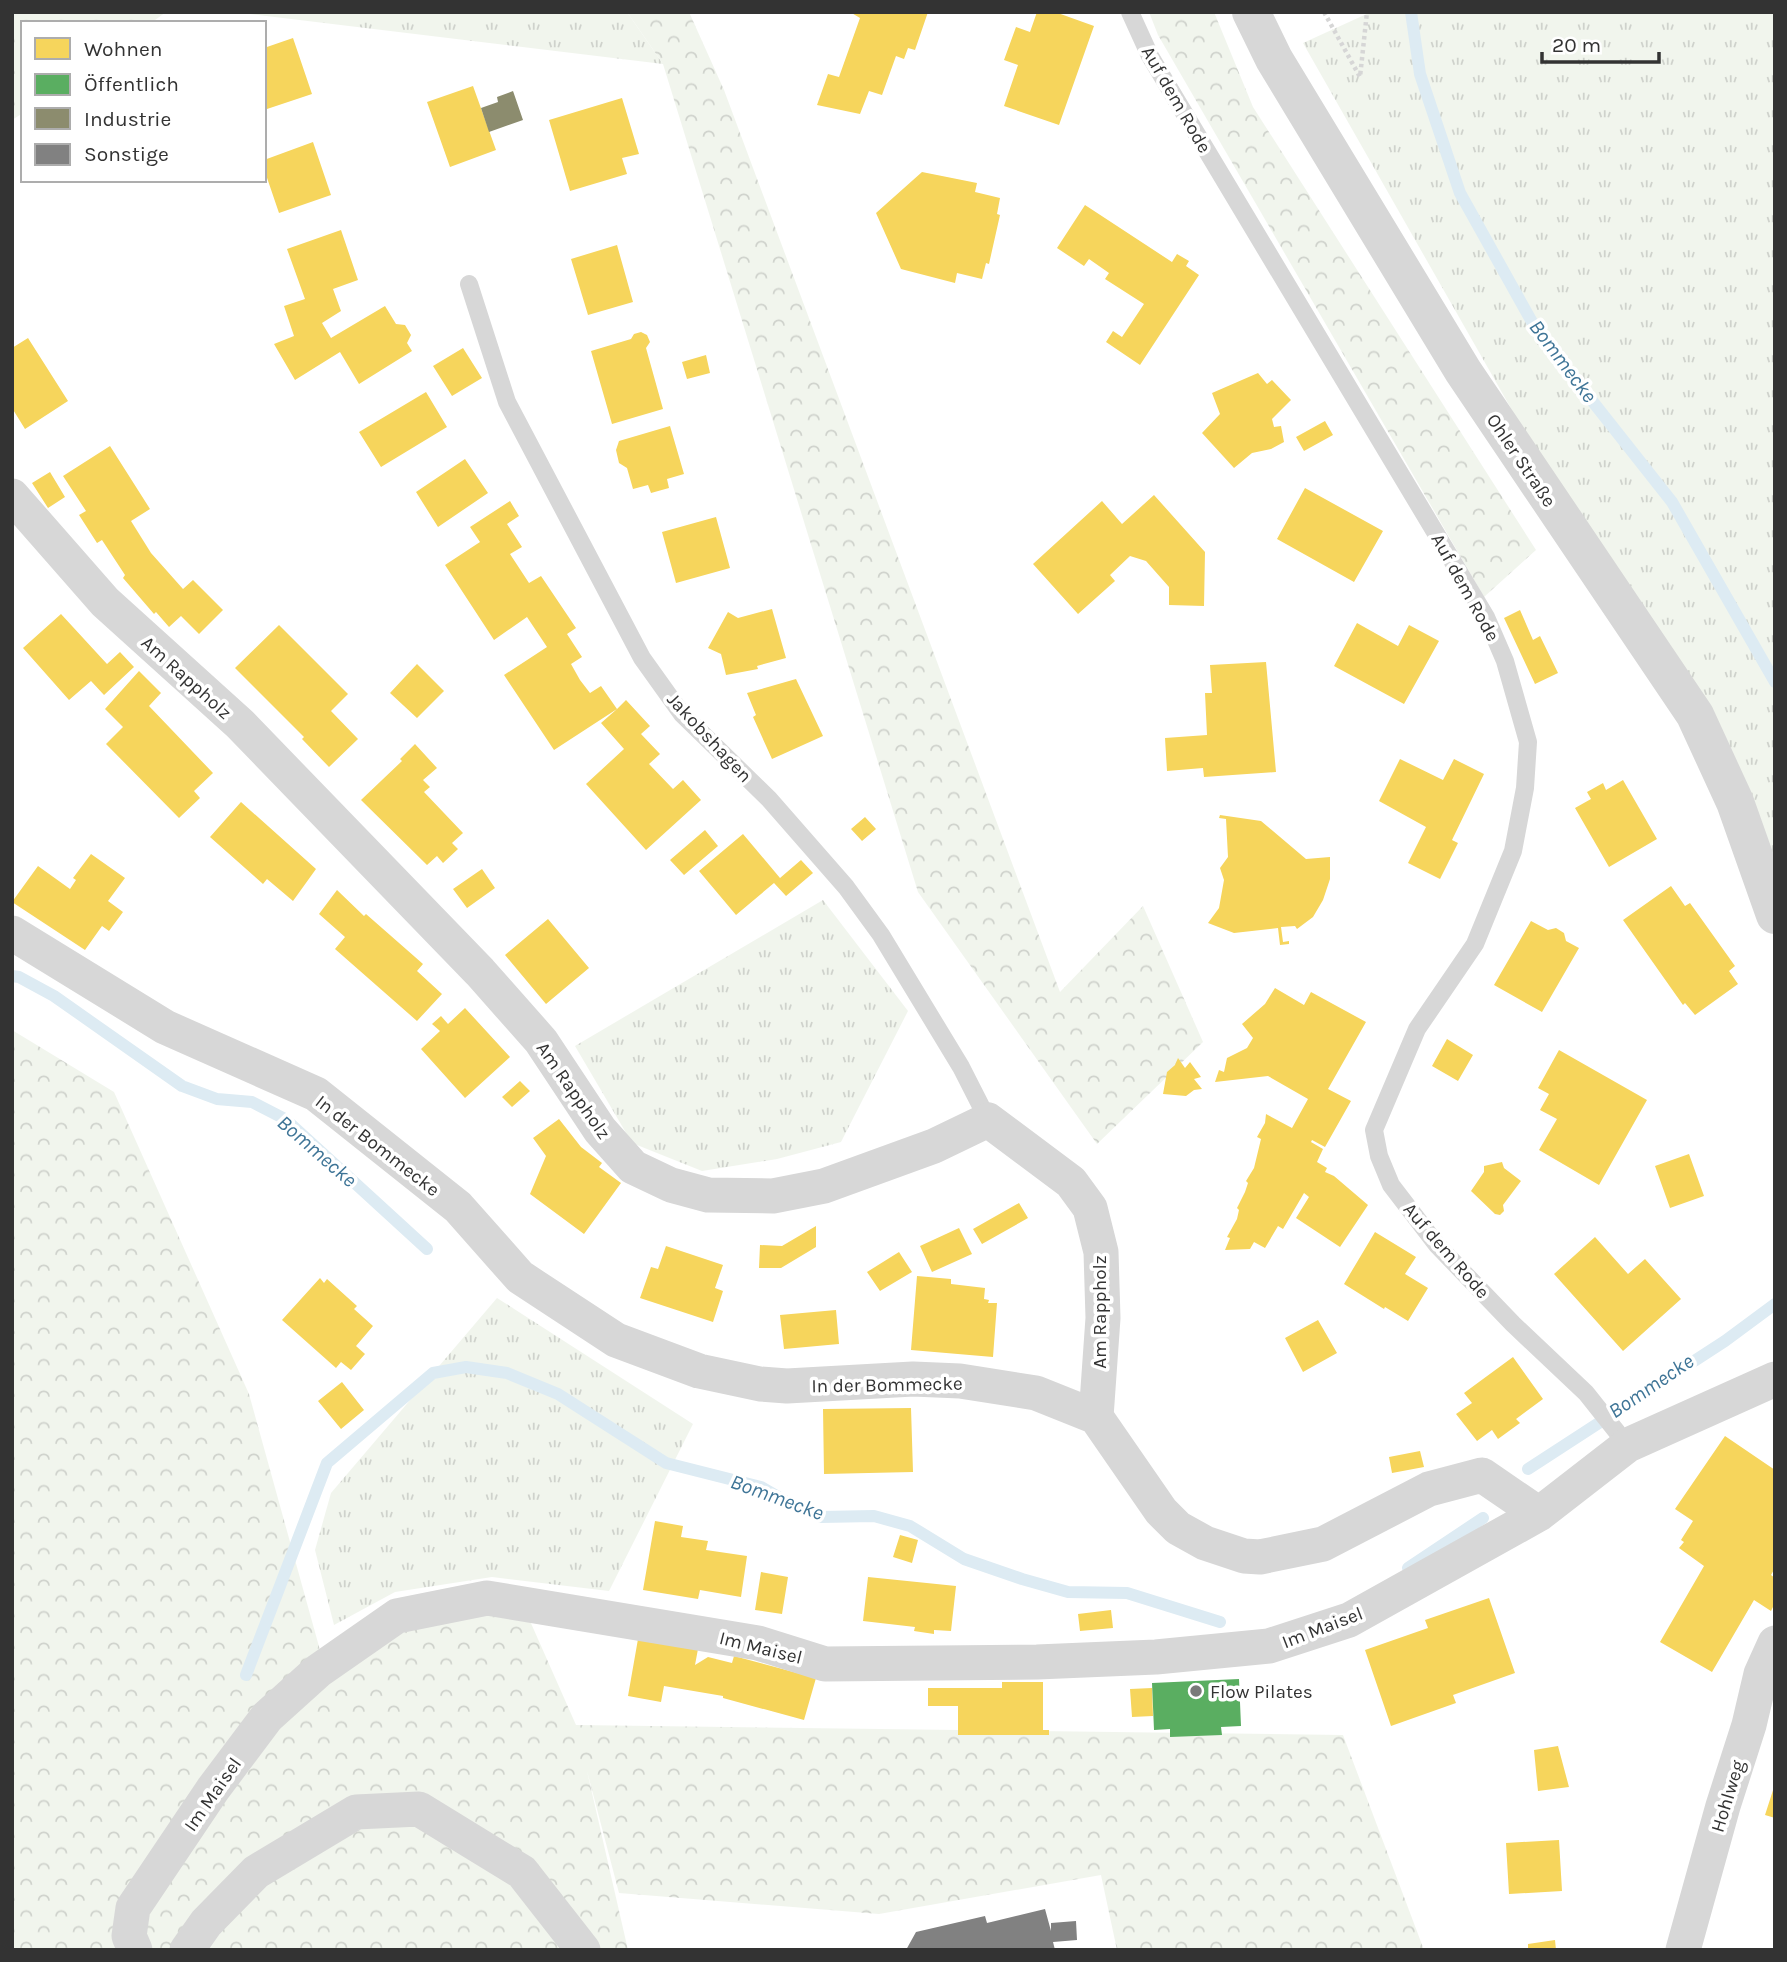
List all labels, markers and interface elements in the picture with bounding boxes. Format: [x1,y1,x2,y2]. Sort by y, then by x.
legend [21,21,266,182]
scale bar [1542,21,1659,65]
text: 20 m [1552,33,1601,57]
text: Wohnen [84,37,162,61]
street label: Auf dem Rode [1137,42,1216,157]
text: Öffentlich [84,72,179,96]
text: Industrie [84,107,171,131]
text: Sonstige [84,142,169,166]
water label: Bommecke [1524,315,1602,407]
street label: Ohler Straße [1482,410,1560,511]
street label: Auf dem Rode [1426,530,1504,645]
street label: Am Rappholz [137,632,236,724]
street label: Jakobshagen [662,688,756,787]
street label: Am Rappholz [532,1038,615,1143]
street label: In der Bommecke [311,1089,445,1201]
water label: Bommecke [272,1110,362,1192]
street label: Auf dem Rode [1399,1198,1494,1303]
street label: Am Rappholz [1089,1255,1111,1369]
water label: Bommecke [1604,1349,1698,1423]
street label: In der Bommecke [811,1373,963,1397]
water label: Bommecke [727,1469,827,1525]
street label: Im Maisel [1279,1602,1366,1653]
street label: Im Maisel [717,1627,805,1669]
place label: Flow Pilates [1210,1681,1313,1703]
marker: Flow Pilates [1188,1683,1204,1699]
street label: Im Maisel [179,1753,246,1836]
street label: Hohlweg [1707,1757,1749,1835]

